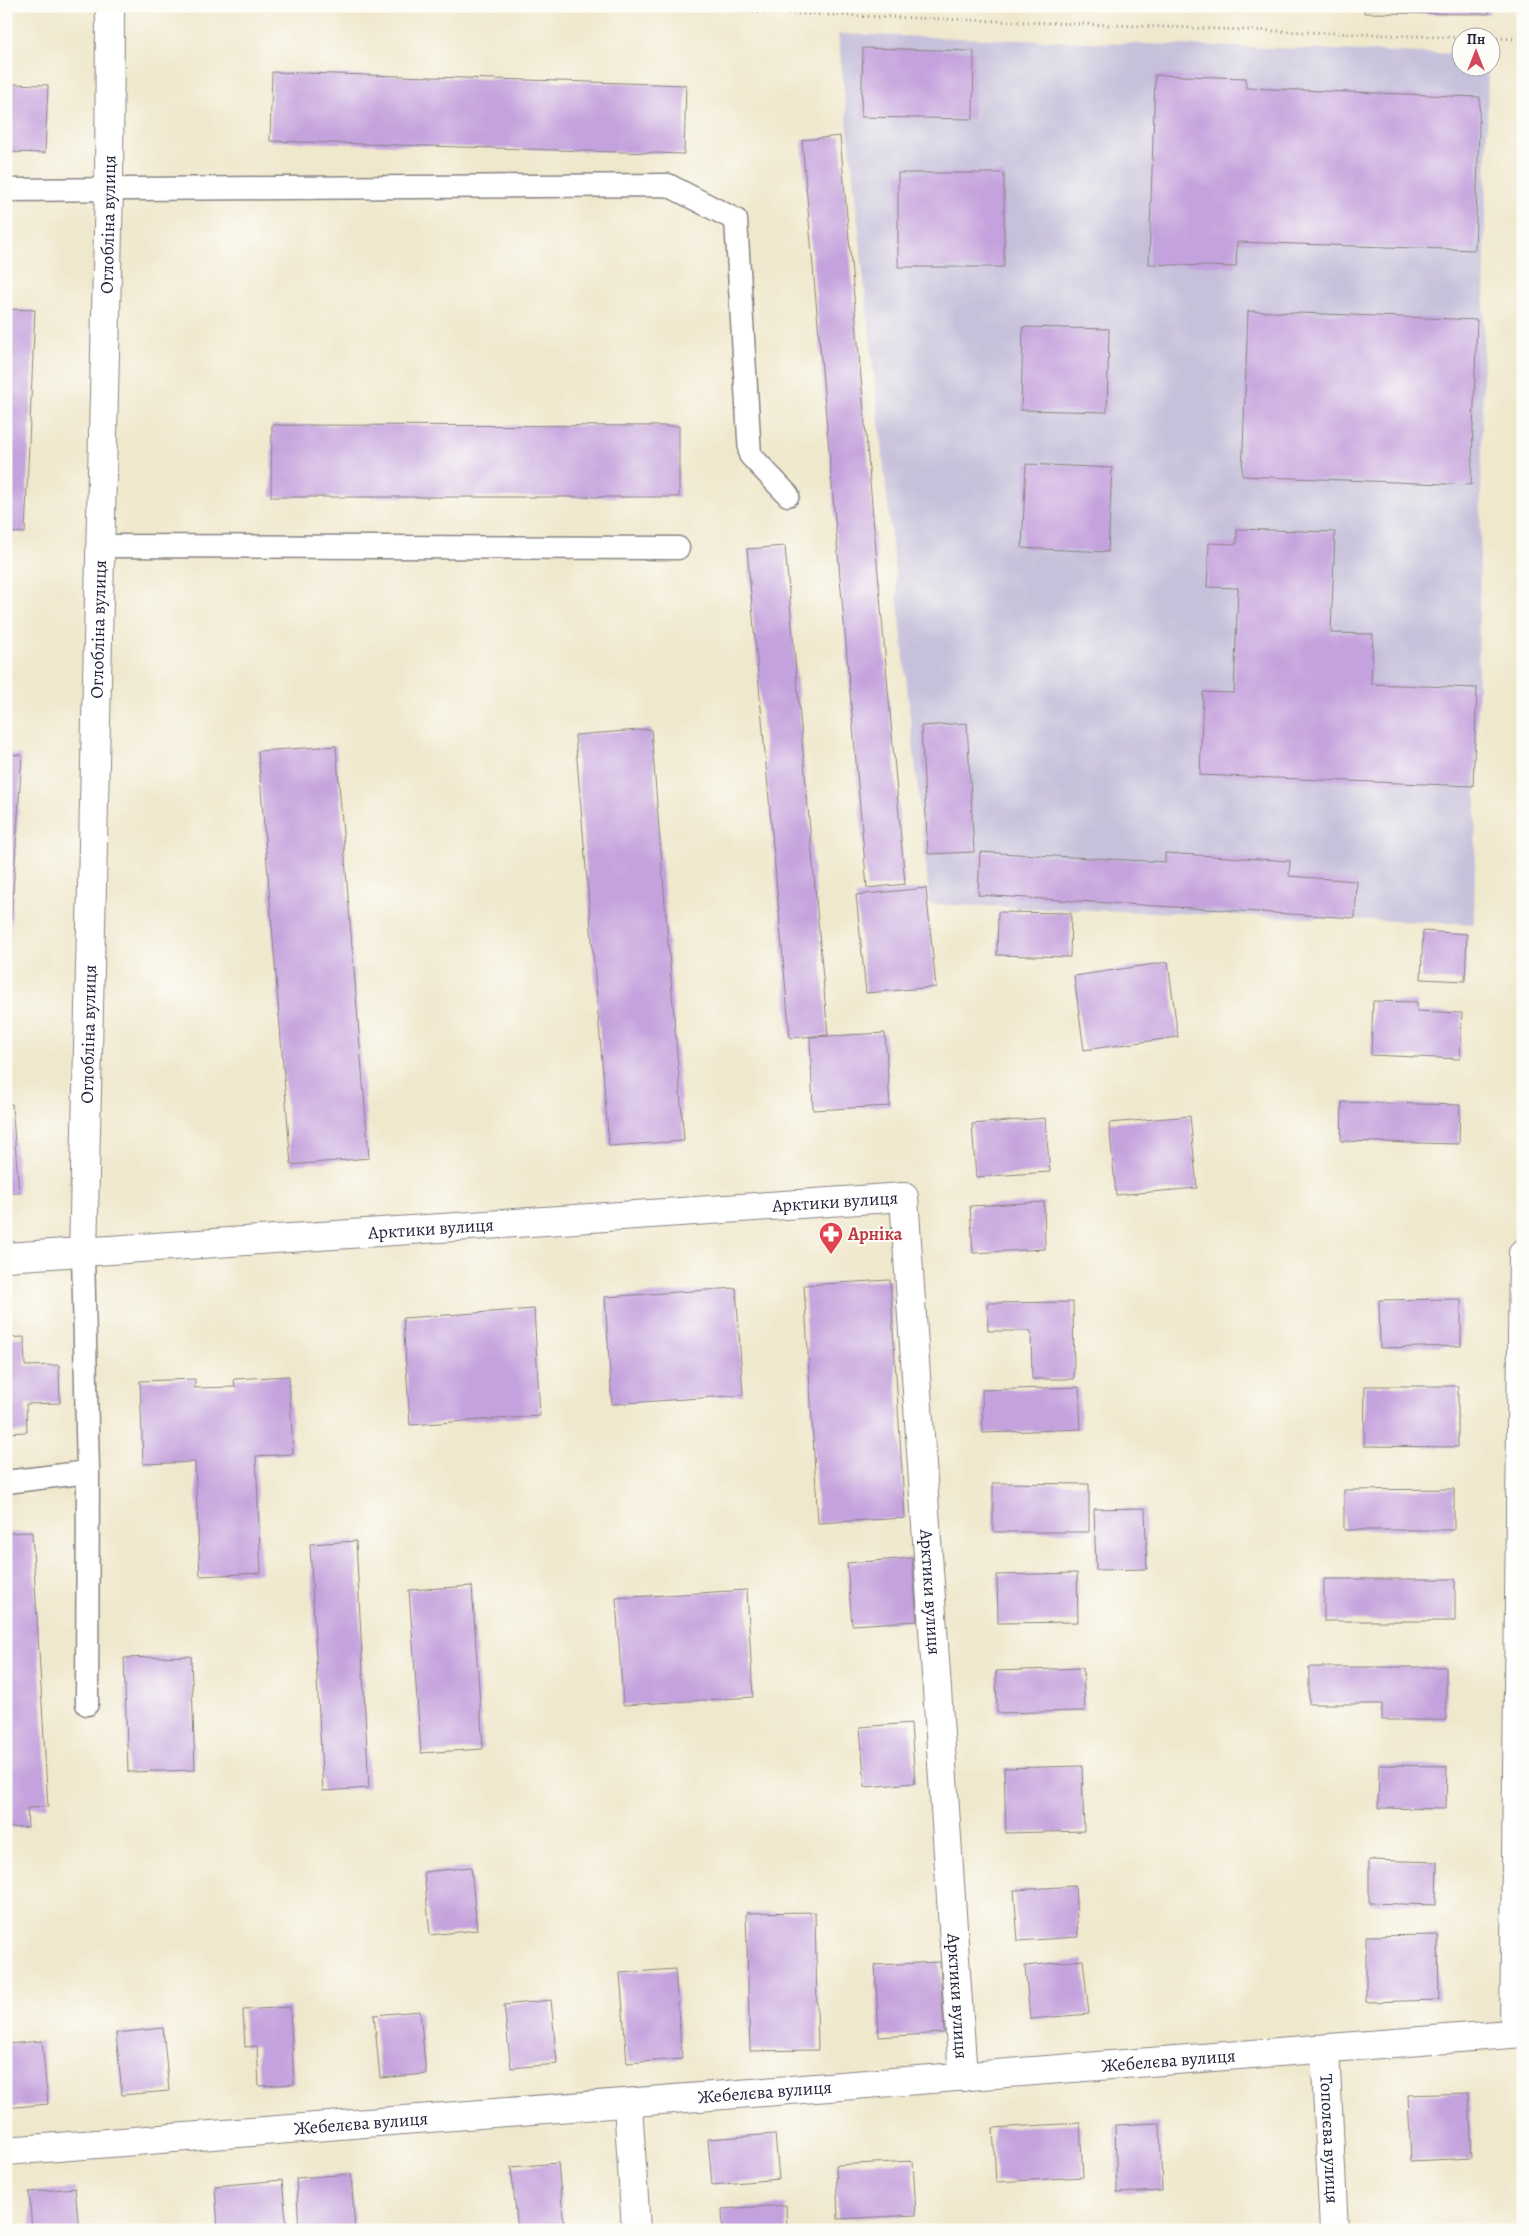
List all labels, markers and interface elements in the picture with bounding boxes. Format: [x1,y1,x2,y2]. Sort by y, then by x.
north arrow [1452,28,1502,78]
text: Пн [1467,30,1485,49]
street label: Оглобліна вулиця [94,155,121,294]
street label: Оглобліна вулиця [85,559,112,699]
street label: Оглобліна вулиця [75,964,102,1104]
street label: Арктики вулиця [771,1185,899,1218]
street label: Арктики вулиця [366,1212,495,1245]
pharmacy icon: Арніка [818,1221,844,1255]
place label: Арніка [847,1222,903,1246]
street label: Арктики вулиця [914,1527,947,1656]
street label: Арктики вулиця [941,1932,974,2060]
street label: Жебелєва вулиця [1101,2043,1236,2078]
street label: Тополєва вулиця [1314,2073,1345,2204]
street label: Жебелєва вулиця [697,2075,833,2109]
street label: Жебелєва вулиця [293,2106,429,2141]

